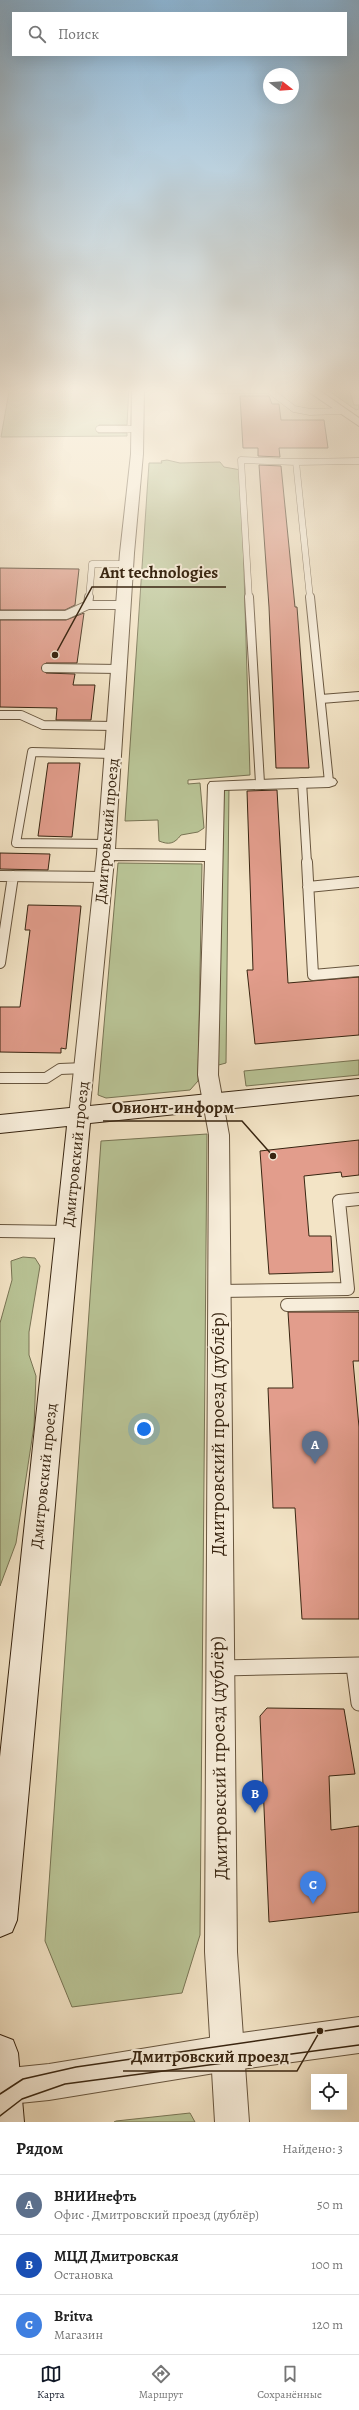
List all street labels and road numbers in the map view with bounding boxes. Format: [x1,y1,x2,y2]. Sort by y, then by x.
street label: Дмитровский проезд [90,757,124,905]
street label: Дмитровский проезд [57,1080,95,1228]
street label: Дмитровский проезд (дублёр) [205,1312,231,1556]
street label: Дмитровский проезд [25,1402,63,1550]
street label: Дмитровский проезд (дублёр) [204,1636,234,1880]

